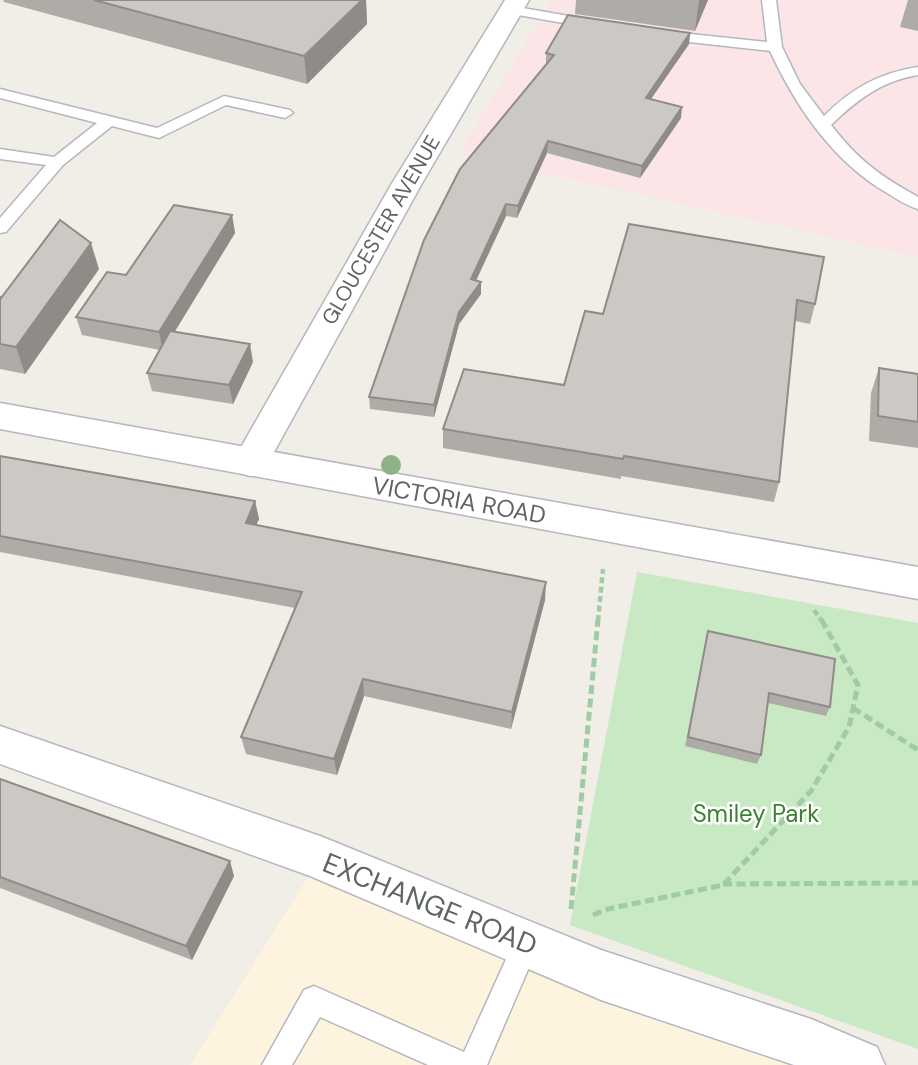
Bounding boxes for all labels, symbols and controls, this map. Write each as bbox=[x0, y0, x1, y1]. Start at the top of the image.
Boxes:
street label: GLOUCESTER AVENUE bbox=[315, 130, 447, 330]
street label: VICTORIA ROAD bbox=[370, 469, 548, 531]
park label: Smiley Park bbox=[693, 798, 819, 829]
street label: EXCHANGE ROAD bbox=[317, 844, 543, 964]

